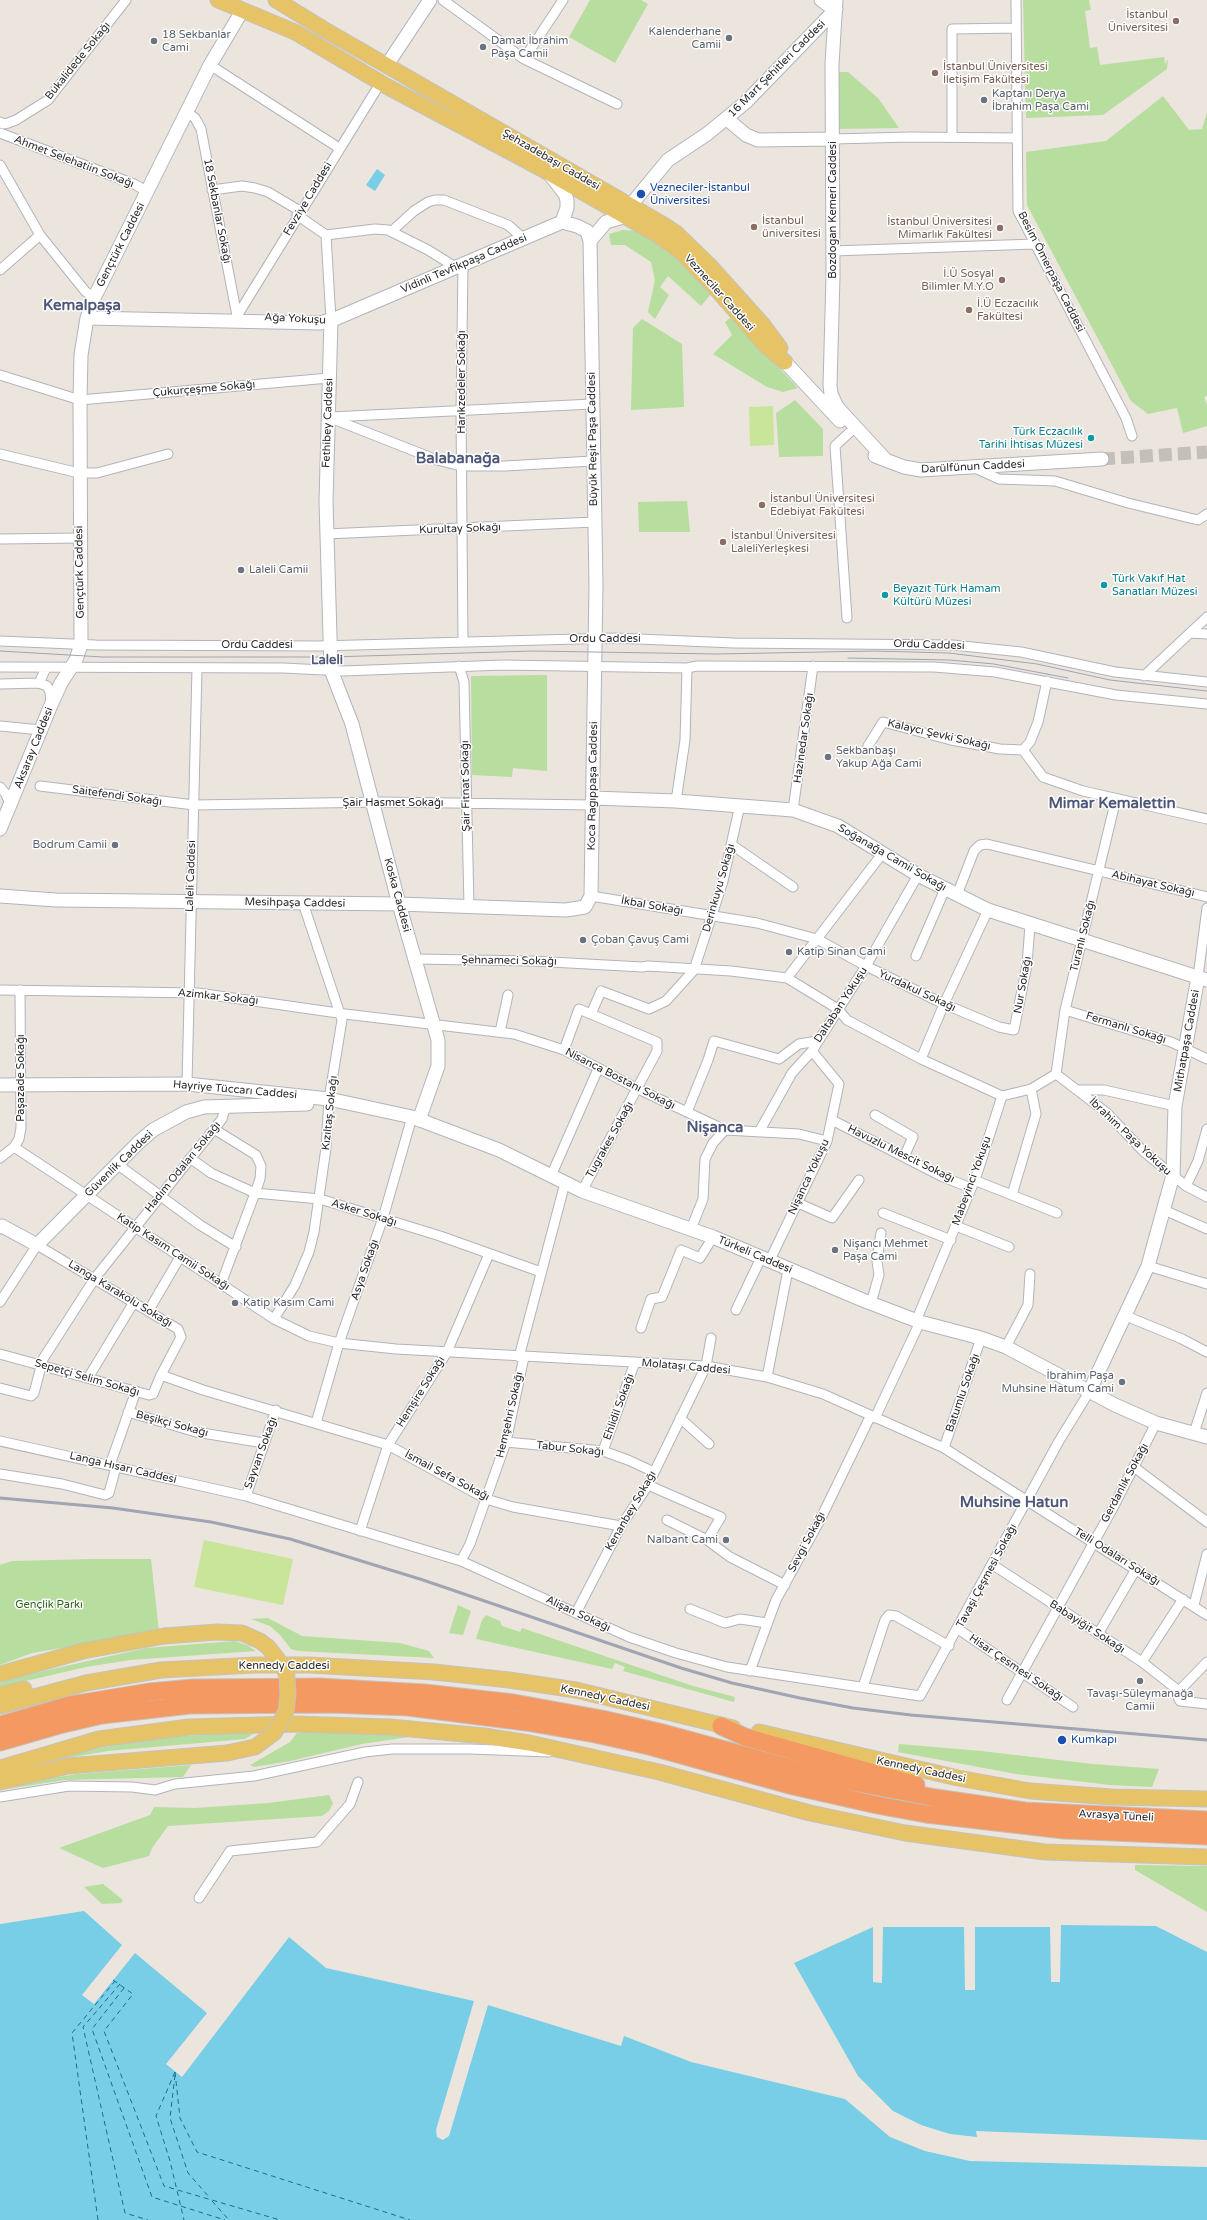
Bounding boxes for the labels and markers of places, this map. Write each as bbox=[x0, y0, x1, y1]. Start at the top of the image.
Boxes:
place label: İstanbul Üniversitesi bbox=[1108, 8, 1168, 34]
marker: İstanbul Üniversitesi bbox=[1171, 16, 1181, 26]
place label: Kalenderhane Camii bbox=[649, 25, 721, 51]
place label: 18 Sekbanlar Cami bbox=[162, 28, 231, 54]
marker: Kalenderhane Camii bbox=[724, 33, 734, 43]
place label: Damat İbrahim Paşa Camii bbox=[491, 34, 568, 60]
marker: 18 Sekbanlar Cami bbox=[149, 36, 159, 46]
marker: Damat İbrahim Paşa Camii bbox=[478, 42, 488, 52]
place label: İstanbul Üniversitesi İletişim Fakültesi bbox=[943, 60, 1048, 86]
marker: İstanbul Üniversitesi İletişim Fakültesi bbox=[930, 68, 940, 78]
place label: Kaptanı Derya İbrahim Paşa Cami bbox=[992, 87, 1089, 113]
marker: Kaptanı Derya İbrahim Paşa Cami bbox=[979, 95, 989, 105]
place label: Vezneciler-İstanbul Üniversitesi bbox=[650, 181, 750, 207]
marker: Vezneciler-İstanbul Üniversitesi bbox=[635, 188, 647, 200]
place label: İstanbul üniversitesi bbox=[762, 214, 821, 240]
place label: İstanbul Üniversitesi Mimarlık Fakültesi bbox=[887, 215, 992, 241]
marker: İstanbul üniversitesi bbox=[749, 222, 759, 232]
marker: İstanbul Üniversitesi Mimarlık Fakültesi bbox=[995, 223, 1005, 233]
place label: İ.Ü Sosyal Bilimler M.Y.O bbox=[921, 267, 994, 293]
marker: İ.Ü Sosyal Bilimler M.Y.O bbox=[997, 275, 1007, 285]
place label: İ.Ü Eczacılık Fakültesi bbox=[977, 297, 1039, 323]
marker: İ.Ü Eczacılık Fakültesi bbox=[964, 305, 974, 315]
place label: Türk Eczacılık Tarihi İhtisas Müzesi bbox=[979, 425, 1083, 451]
marker: Türk Eczacılık Tarihi İhtisas Müzesi bbox=[1086, 433, 1096, 443]
place label: İstanbul Üniversitesi Edebiyat Fakültesi bbox=[770, 492, 875, 518]
marker: İstanbul Üniversitesi Edebiyat Fakültesi bbox=[757, 500, 767, 510]
place label: İstanbul Üniversitesi LaleliYerleşkesi bbox=[731, 529, 836, 555]
marker: İstanbul Üniversitesi LaleliYerleşkesi bbox=[718, 537, 728, 547]
place label: Laleli Camii bbox=[249, 563, 308, 577]
marker: Laleli Camii bbox=[236, 565, 246, 575]
place label: Türk Vakıf Hat Sanatları Müzesi bbox=[1112, 572, 1198, 598]
marker: Türk Vakıf Hat Sanatları Müzesi bbox=[1099, 580, 1109, 590]
place label: Beyazıt Türk Hamam Kültürü Müzesi bbox=[893, 582, 1001, 608]
marker: Beyazıt Türk Hamam Kültürü Müzesi bbox=[880, 590, 890, 600]
place label: Sekbanbaşı Yakup Ağa Cami bbox=[836, 744, 922, 770]
marker: Sekbanbaşı Yakup Ağa Cami bbox=[823, 752, 833, 762]
place label: Bodrum Camii bbox=[33, 838, 107, 852]
marker: Bodrum Camii bbox=[110, 840, 120, 850]
place label: Çoban Çavuş Cami bbox=[591, 933, 689, 947]
marker: Çoban Çavuş Cami bbox=[578, 935, 588, 945]
place label: Katip Sinan Cami bbox=[797, 945, 886, 959]
marker: Katip Sinan Cami bbox=[784, 947, 794, 957]
place label: Nişancı Mehmet Paşa Cami bbox=[843, 1237, 928, 1263]
marker: Nişancı Mehmet Paşa Cami bbox=[830, 1245, 840, 1255]
place label: Katip Kasım Cami bbox=[243, 1296, 334, 1310]
marker: Katip Kasım Cami bbox=[230, 1298, 240, 1308]
place label: İbrahim Paşa Muhsine Hatum Cami bbox=[1001, 1369, 1114, 1395]
marker: İbrahim Paşa Muhsine Hatum Cami bbox=[1117, 1377, 1127, 1387]
place label: Nalbant Cami bbox=[647, 1533, 718, 1547]
marker: Nalbant Cami bbox=[721, 1535, 731, 1545]
marker: Tavaşı-Süleymanağa Camii bbox=[1135, 1676, 1145, 1686]
place label: Tavaşı-Süleymanağa Camii bbox=[1087, 1687, 1193, 1713]
place label: Kumkapı bbox=[1071, 1733, 1117, 1747]
marker: Kumkapı bbox=[1056, 1734, 1068, 1746]

